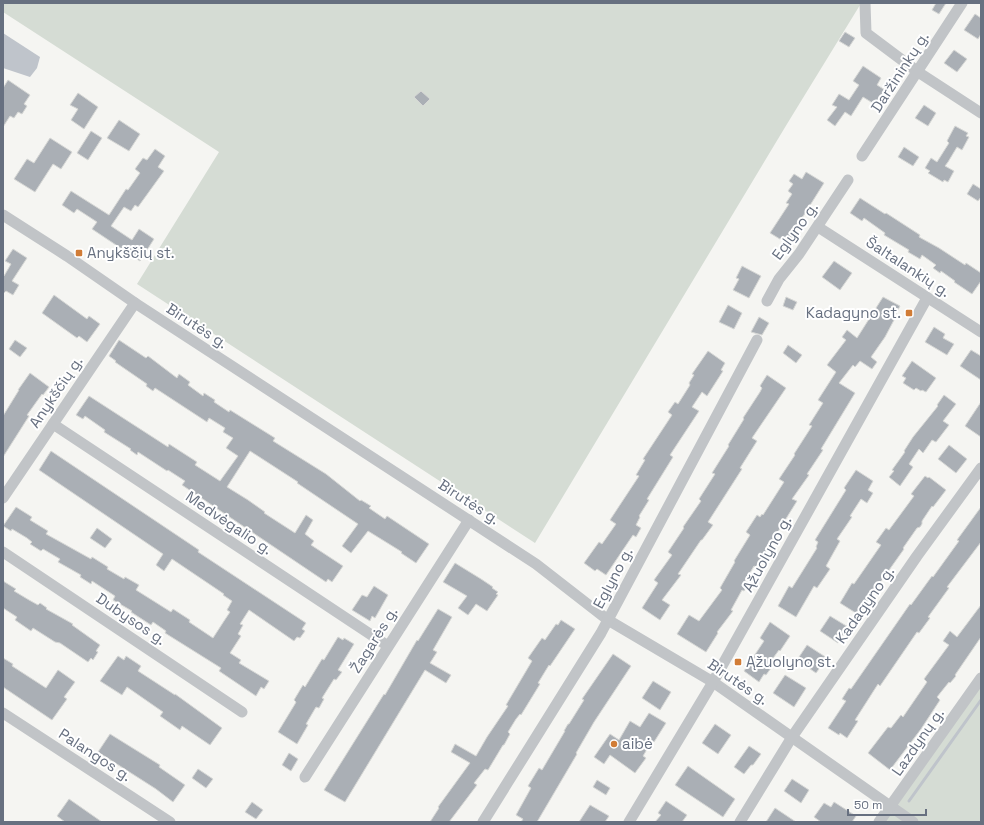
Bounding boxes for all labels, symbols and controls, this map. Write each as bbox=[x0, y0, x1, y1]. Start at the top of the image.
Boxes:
street label: Daržininkų g. bbox=[866, 28, 933, 116]
street label: Eglyno g. bbox=[767, 198, 822, 263]
street label: Šaltalankių g. bbox=[863, 232, 954, 301]
place label: Anykščių st. bbox=[87, 243, 175, 262]
marker: Anykščių st. bbox=[74, 248, 84, 258]
street label: Birutės g. bbox=[163, 299, 231, 352]
place label: Kadagyno st. bbox=[806, 303, 901, 322]
marker: Kadagyno st. bbox=[904, 308, 914, 318]
street label: Anykščių g. bbox=[25, 352, 87, 431]
street label: Birutės g. bbox=[435, 475, 503, 528]
street label: Medvėgalio g. bbox=[182, 487, 276, 559]
street label: Ąžuolyno g. bbox=[738, 512, 795, 595]
street label: Eglyno g. bbox=[589, 544, 637, 612]
street label: Kadagyno g. bbox=[831, 562, 898, 647]
street label: Dubysos g. bbox=[93, 588, 170, 649]
street label: Žagarės g. bbox=[346, 603, 401, 676]
place label: Ąžuolyno st. bbox=[746, 652, 835, 671]
street label: Birutės g. bbox=[704, 654, 772, 709]
marker: Ąžuolyno st. bbox=[733, 657, 743, 667]
street label: Lazdynų g. bbox=[887, 704, 948, 779]
street label: Palangos g. bbox=[55, 724, 135, 785]
place label: aibė bbox=[622, 734, 653, 753]
marker: aibė bbox=[609, 739, 619, 749]
scale bar bbox=[848, 791, 926, 817]
text: 50 m bbox=[854, 797, 882, 813]

